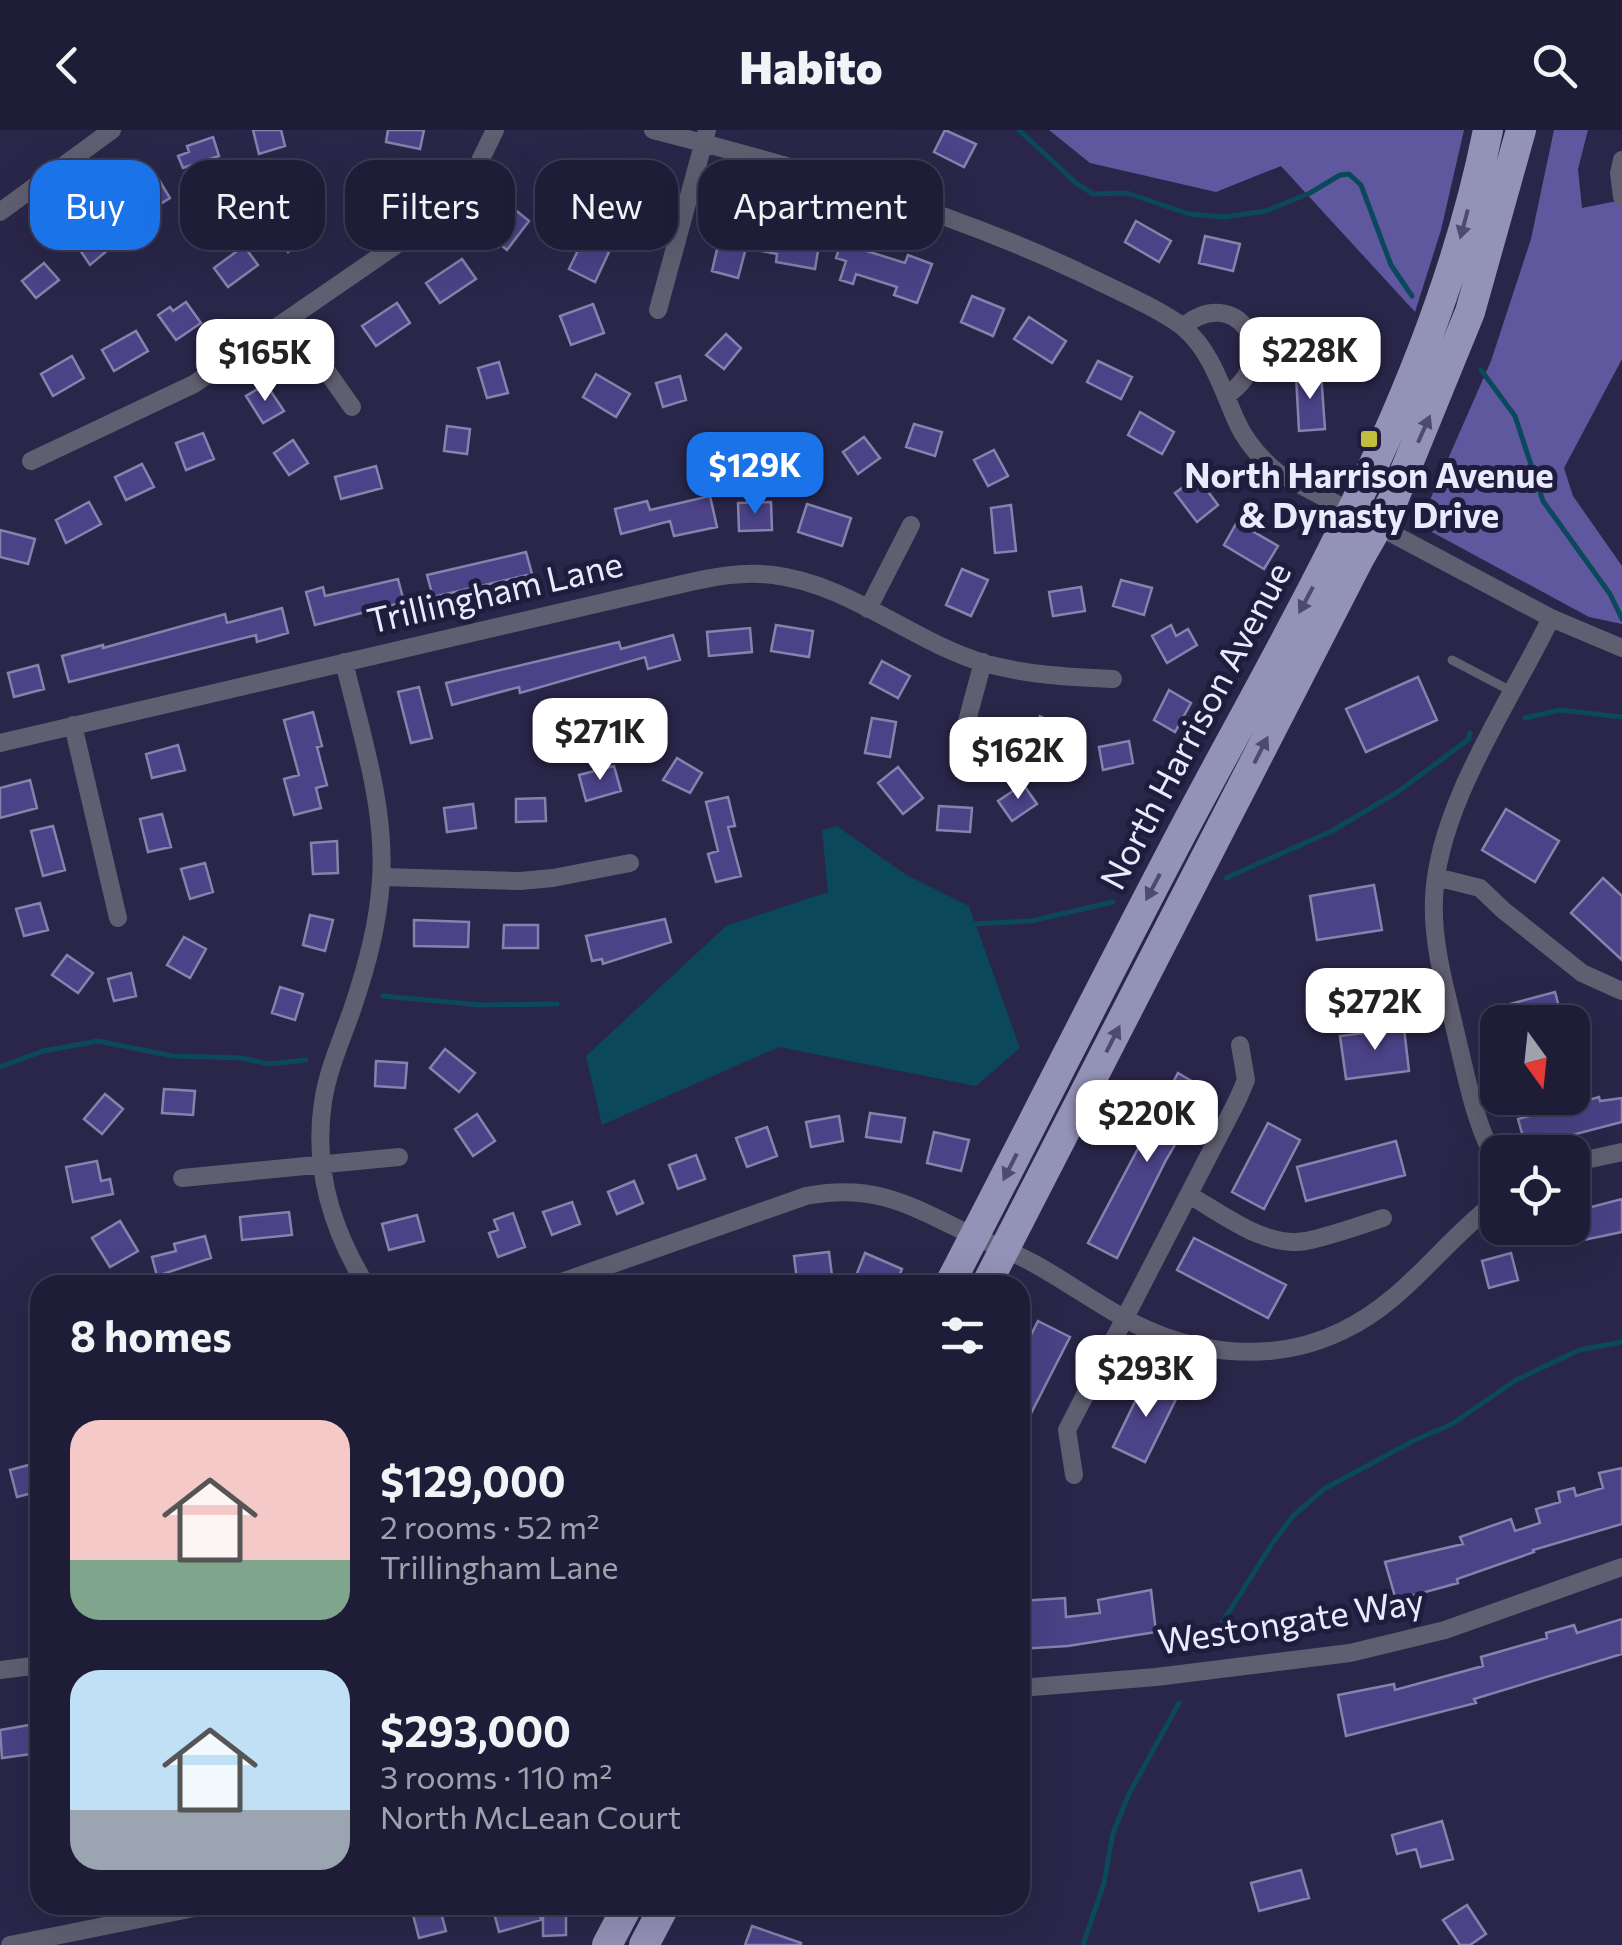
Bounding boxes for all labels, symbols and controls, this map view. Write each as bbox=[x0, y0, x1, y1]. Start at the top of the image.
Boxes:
icon: back bbox=[40, 38, 95, 93]
text: Habito bbox=[739, 38, 883, 93]
icon: search bbox=[1527, 38, 1582, 93]
chip: Buy bbox=[30, 160, 160, 250]
chip: Rent bbox=[180, 160, 325, 250]
chip: Filters bbox=[345, 160, 515, 250]
chip: New bbox=[535, 160, 678, 250]
chip: Apartment bbox=[698, 160, 943, 250]
one-way arrow bbox=[1455, 209, 1471, 240]
pin: $228K bbox=[1240, 317, 1380, 402]
pin: $165K bbox=[195, 319, 335, 404]
text: $228K bbox=[1262, 329, 1358, 369]
text: $165K bbox=[218, 331, 312, 371]
one-way arrow bbox=[1416, 414, 1432, 444]
marker: North Harrison Avenue & Dynasty Drive bbox=[1358, 428, 1380, 450]
pin: $129K bbox=[685, 432, 825, 517]
text: $129K bbox=[709, 444, 801, 484]
place label: North Harrison Avenue & Dynasty Drive bbox=[1184, 452, 1554, 535]
street label: Trillingham Lane bbox=[363, 540, 626, 641]
street label: North Harrison Avenue bbox=[1089, 554, 1298, 896]
one-way arrow bbox=[1298, 586, 1315, 615]
pin: $271K bbox=[530, 698, 670, 783]
text: $271K bbox=[555, 710, 645, 750]
pin: $162K bbox=[948, 717, 1088, 802]
text: $162K bbox=[972, 729, 1064, 769]
one-way arrow bbox=[1252, 735, 1269, 764]
one-way arrow bbox=[1145, 872, 1162, 901]
pin: $272K bbox=[1305, 968, 1445, 1053]
text: $272K bbox=[1328, 980, 1422, 1020]
north arrow bbox=[1480, 1005, 1590, 1115]
map controls bbox=[1480, 1005, 1590, 1245]
one-way arrow bbox=[1104, 1025, 1121, 1054]
pin: $220K bbox=[1077, 1080, 1217, 1165]
text: $220K bbox=[1098, 1092, 1196, 1132]
button: locate bbox=[1480, 1135, 1590, 1245]
one-way arrow bbox=[1002, 1153, 1019, 1182]
icon: filters bbox=[935, 1308, 990, 1363]
text: 8 homes bbox=[70, 1309, 232, 1361]
pin: $293K bbox=[1076, 1335, 1216, 1420]
text: $293K bbox=[1098, 1347, 1194, 1387]
text: $129,000 bbox=[380, 1454, 566, 1506]
icon: home bbox=[150, 1460, 270, 1580]
text: 2 rooms · 52 m² bbox=[380, 1506, 600, 1546]
text: Trillingham Lane bbox=[380, 1546, 618, 1586]
street label: Westongate Way bbox=[1155, 1577, 1427, 1662]
text: $293,000 bbox=[380, 1704, 571, 1756]
icon: home bbox=[150, 1710, 270, 1830]
text: 3 rooms · 110 m² bbox=[380, 1756, 612, 1796]
text: North McLean Court bbox=[380, 1796, 681, 1836]

